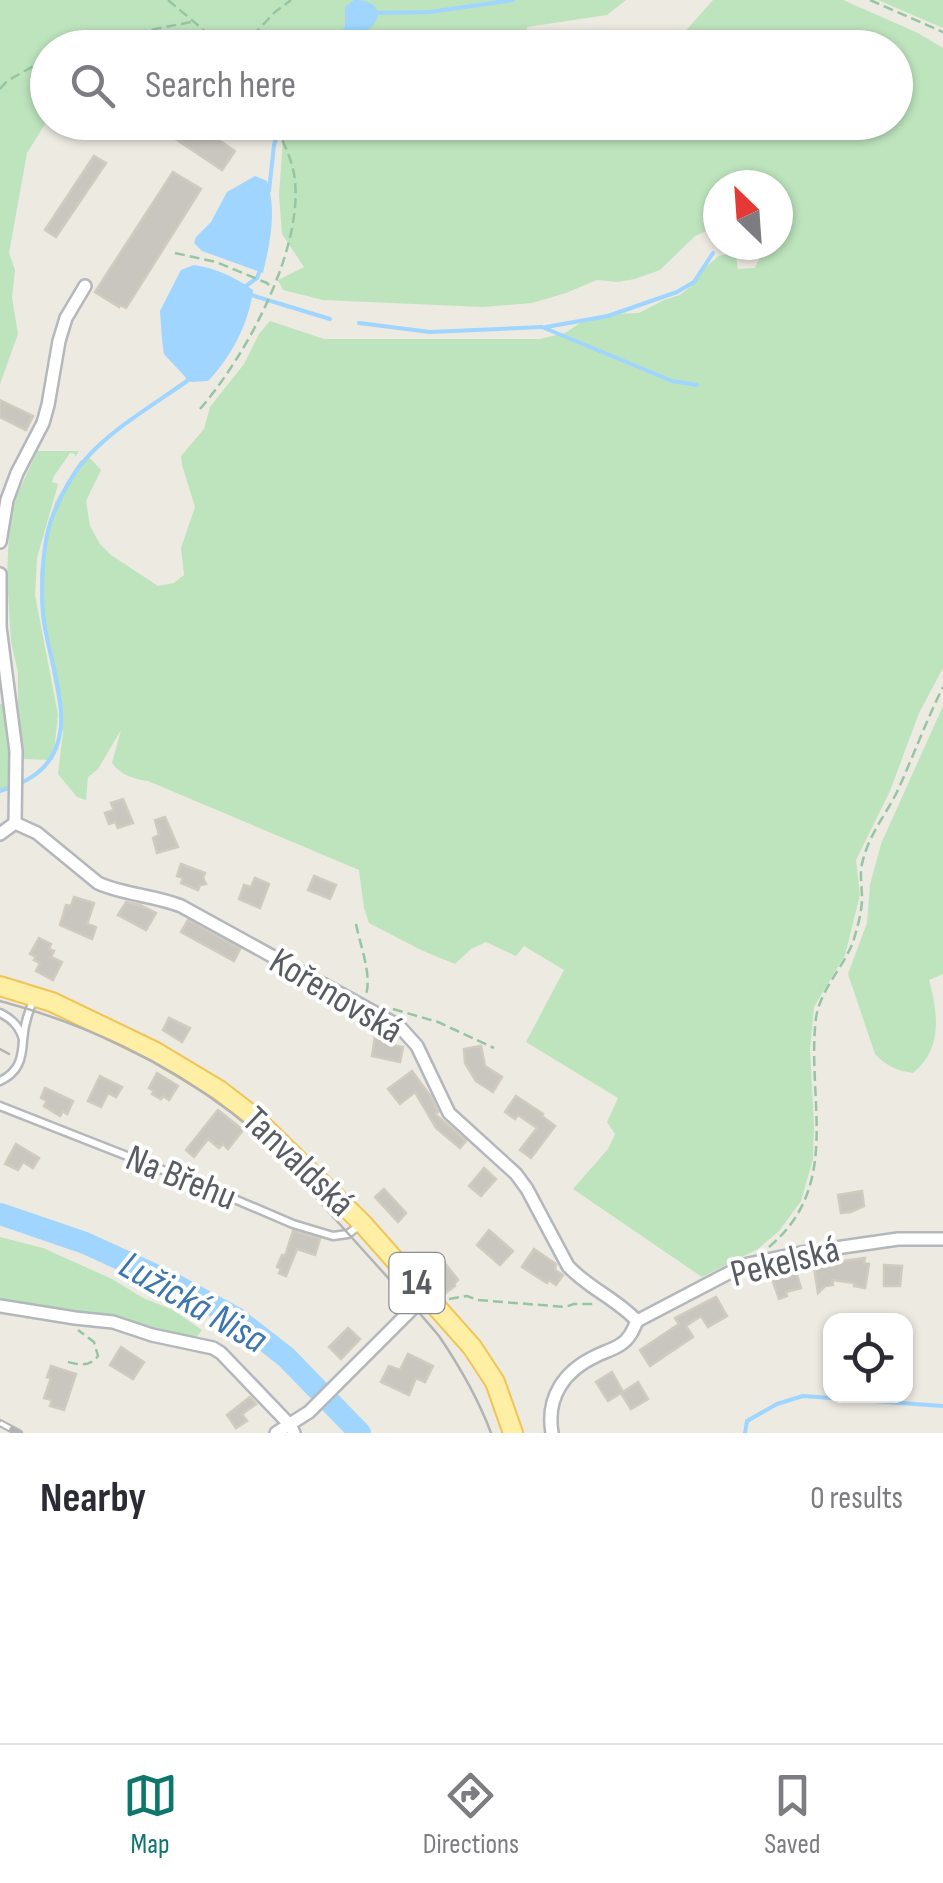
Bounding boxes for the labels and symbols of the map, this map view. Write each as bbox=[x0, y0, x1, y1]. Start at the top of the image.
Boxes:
north arrow bbox=[703, 170, 793, 260]
street label: Kořenovská bbox=[261, 939, 411, 1053]
street label: Tanvaldská bbox=[233, 1098, 363, 1226]
street label: Na Břehu bbox=[119, 1136, 243, 1220]
street label: Pekelská bbox=[726, 1227, 844, 1297]
water label: Lužická Nisa bbox=[111, 1242, 275, 1364]
road number: 14 bbox=[390, 1253, 444, 1313]

